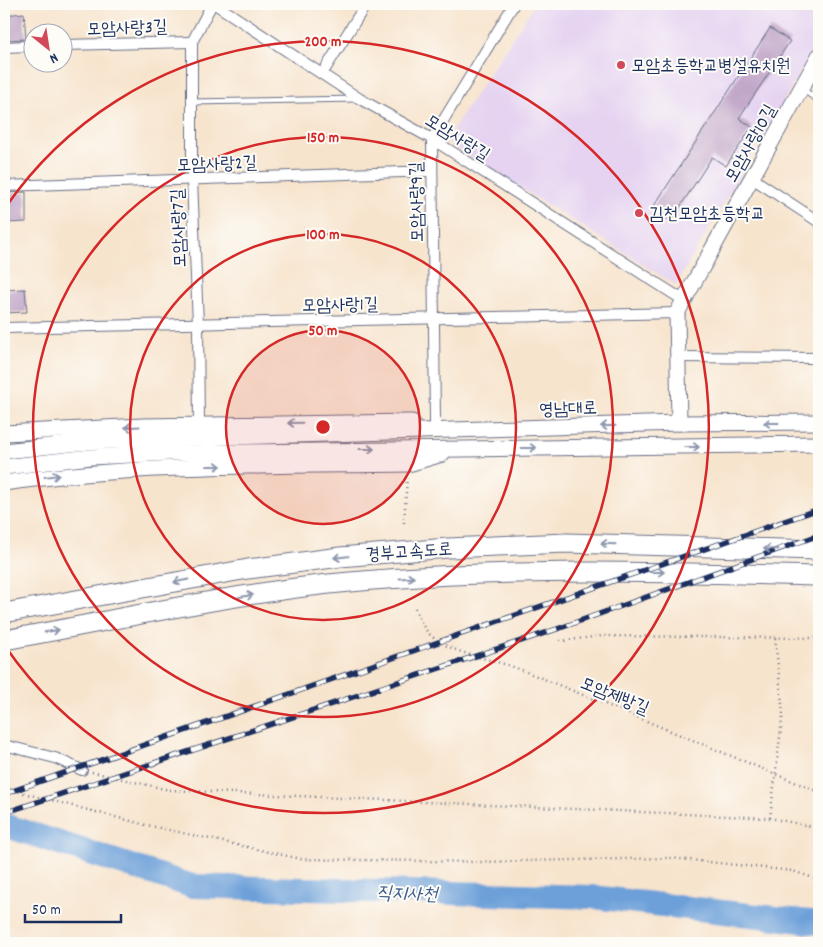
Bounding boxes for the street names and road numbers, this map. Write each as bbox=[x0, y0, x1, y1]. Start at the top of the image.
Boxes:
street label: 모암사랑3길 bbox=[86, 16, 168, 43]
street label: 모암사랑10길 bbox=[720, 100, 784, 188]
street label: 모암사랑길 bbox=[419, 109, 494, 169]
street label: 모암사랑2길 bbox=[177, 152, 258, 179]
street label: 모암사랑9길 bbox=[405, 161, 432, 243]
street label: 모암사랑7길 bbox=[167, 187, 194, 268]
street label: 모암사랑1길 bbox=[302, 293, 379, 320]
street label: 영남대로 bbox=[539, 397, 597, 424]
street label: 경부고속도로 bbox=[365, 538, 453, 569]
street label: 모암제방길 bbox=[576, 672, 653, 723]

